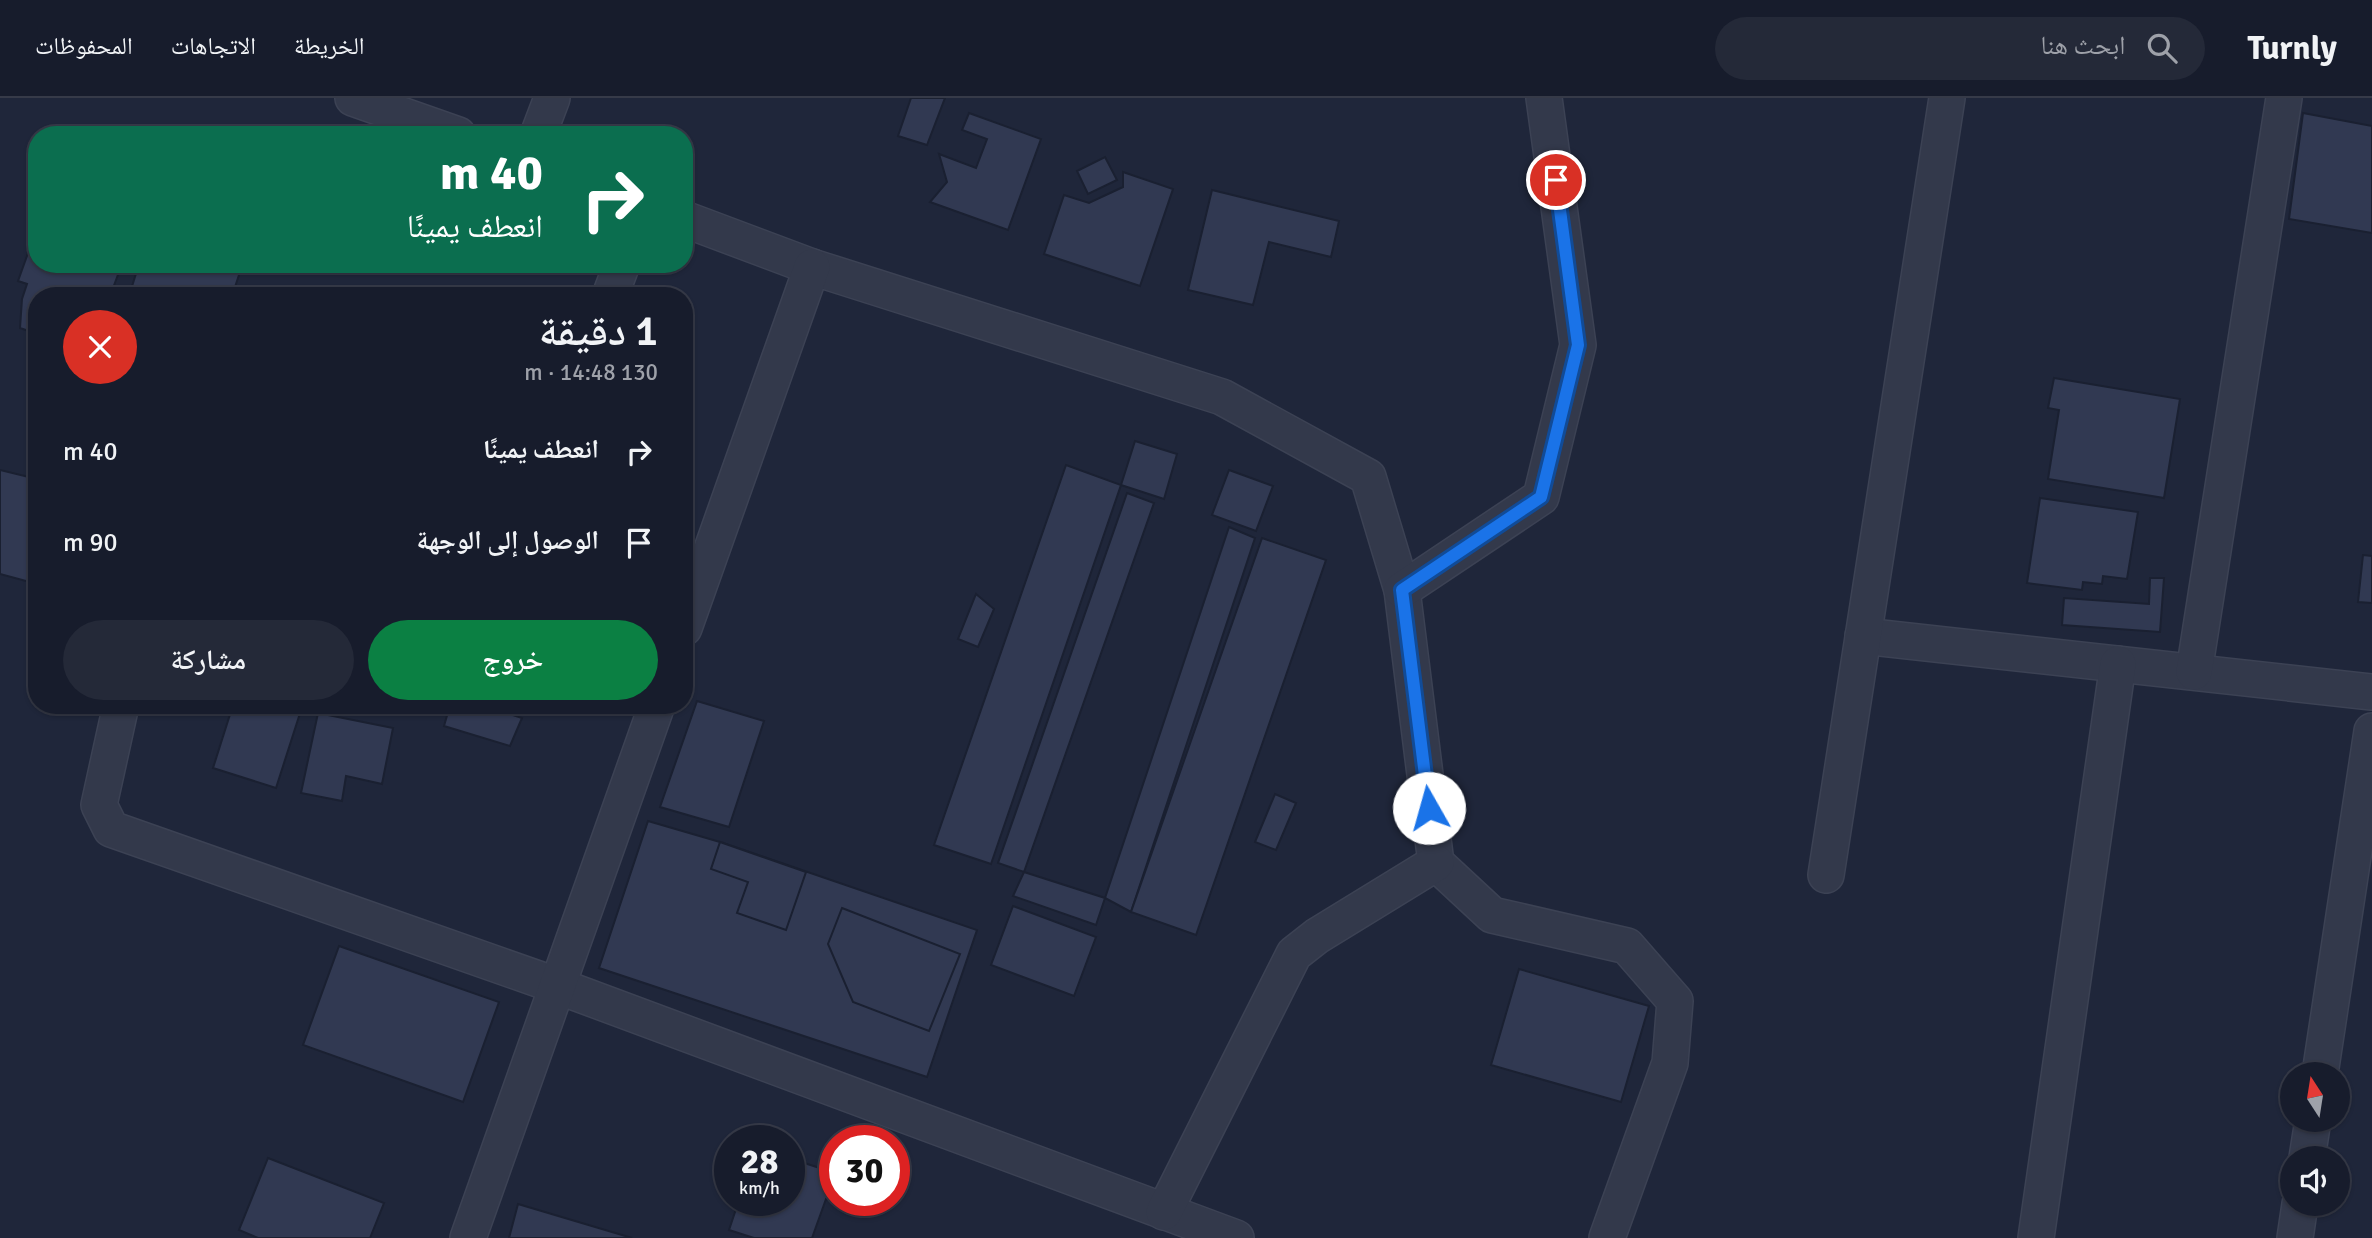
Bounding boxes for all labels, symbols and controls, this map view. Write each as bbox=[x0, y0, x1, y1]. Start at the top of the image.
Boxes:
search box bbox=[1715, 17, 2205, 80]
text: Turnly bbox=[2247, 28, 2337, 69]
icon: search bbox=[2143, 29, 2181, 67]
text: ابحث هنا bbox=[2040, 30, 2125, 62]
text: المحفوظات bbox=[35, 31, 133, 61]
text: الاتجاهات bbox=[171, 31, 256, 61]
text: الخريطة bbox=[294, 31, 365, 61]
text: 40 m bbox=[440, 143, 543, 203]
pin bbox=[1526, 150, 1586, 210]
icon: right bbox=[567, 154, 658, 245]
icon: arrive bbox=[1537, 161, 1575, 199]
text: انعطف يمينًا bbox=[407, 207, 543, 246]
text: 1 دقيقة bbox=[539, 306, 658, 357]
button: close bbox=[63, 310, 137, 384]
text: 130 m · 14:48 bbox=[524, 358, 658, 387]
icon: right bbox=[620, 433, 658, 471]
text: انعطف يمينًا bbox=[483, 434, 599, 466]
text: 40 m bbox=[63, 436, 118, 468]
icon: arrive bbox=[620, 524, 658, 562]
text: الوصول إلى الوجهة bbox=[417, 525, 599, 557]
text: 90 m bbox=[63, 527, 118, 559]
button: مشاركة bbox=[63, 620, 354, 700]
button: خروج bbox=[368, 620, 658, 700]
position arrow bbox=[1392, 771, 1466, 845]
north arrow bbox=[2280, 1062, 2350, 1132]
map controls bbox=[2280, 1062, 2350, 1216]
speed limit sign: 30 bbox=[819, 1125, 910, 1216]
text: 28 bbox=[741, 1140, 778, 1183]
button: sound bbox=[2280, 1146, 2350, 1216]
text: km/h bbox=[739, 1177, 780, 1199]

